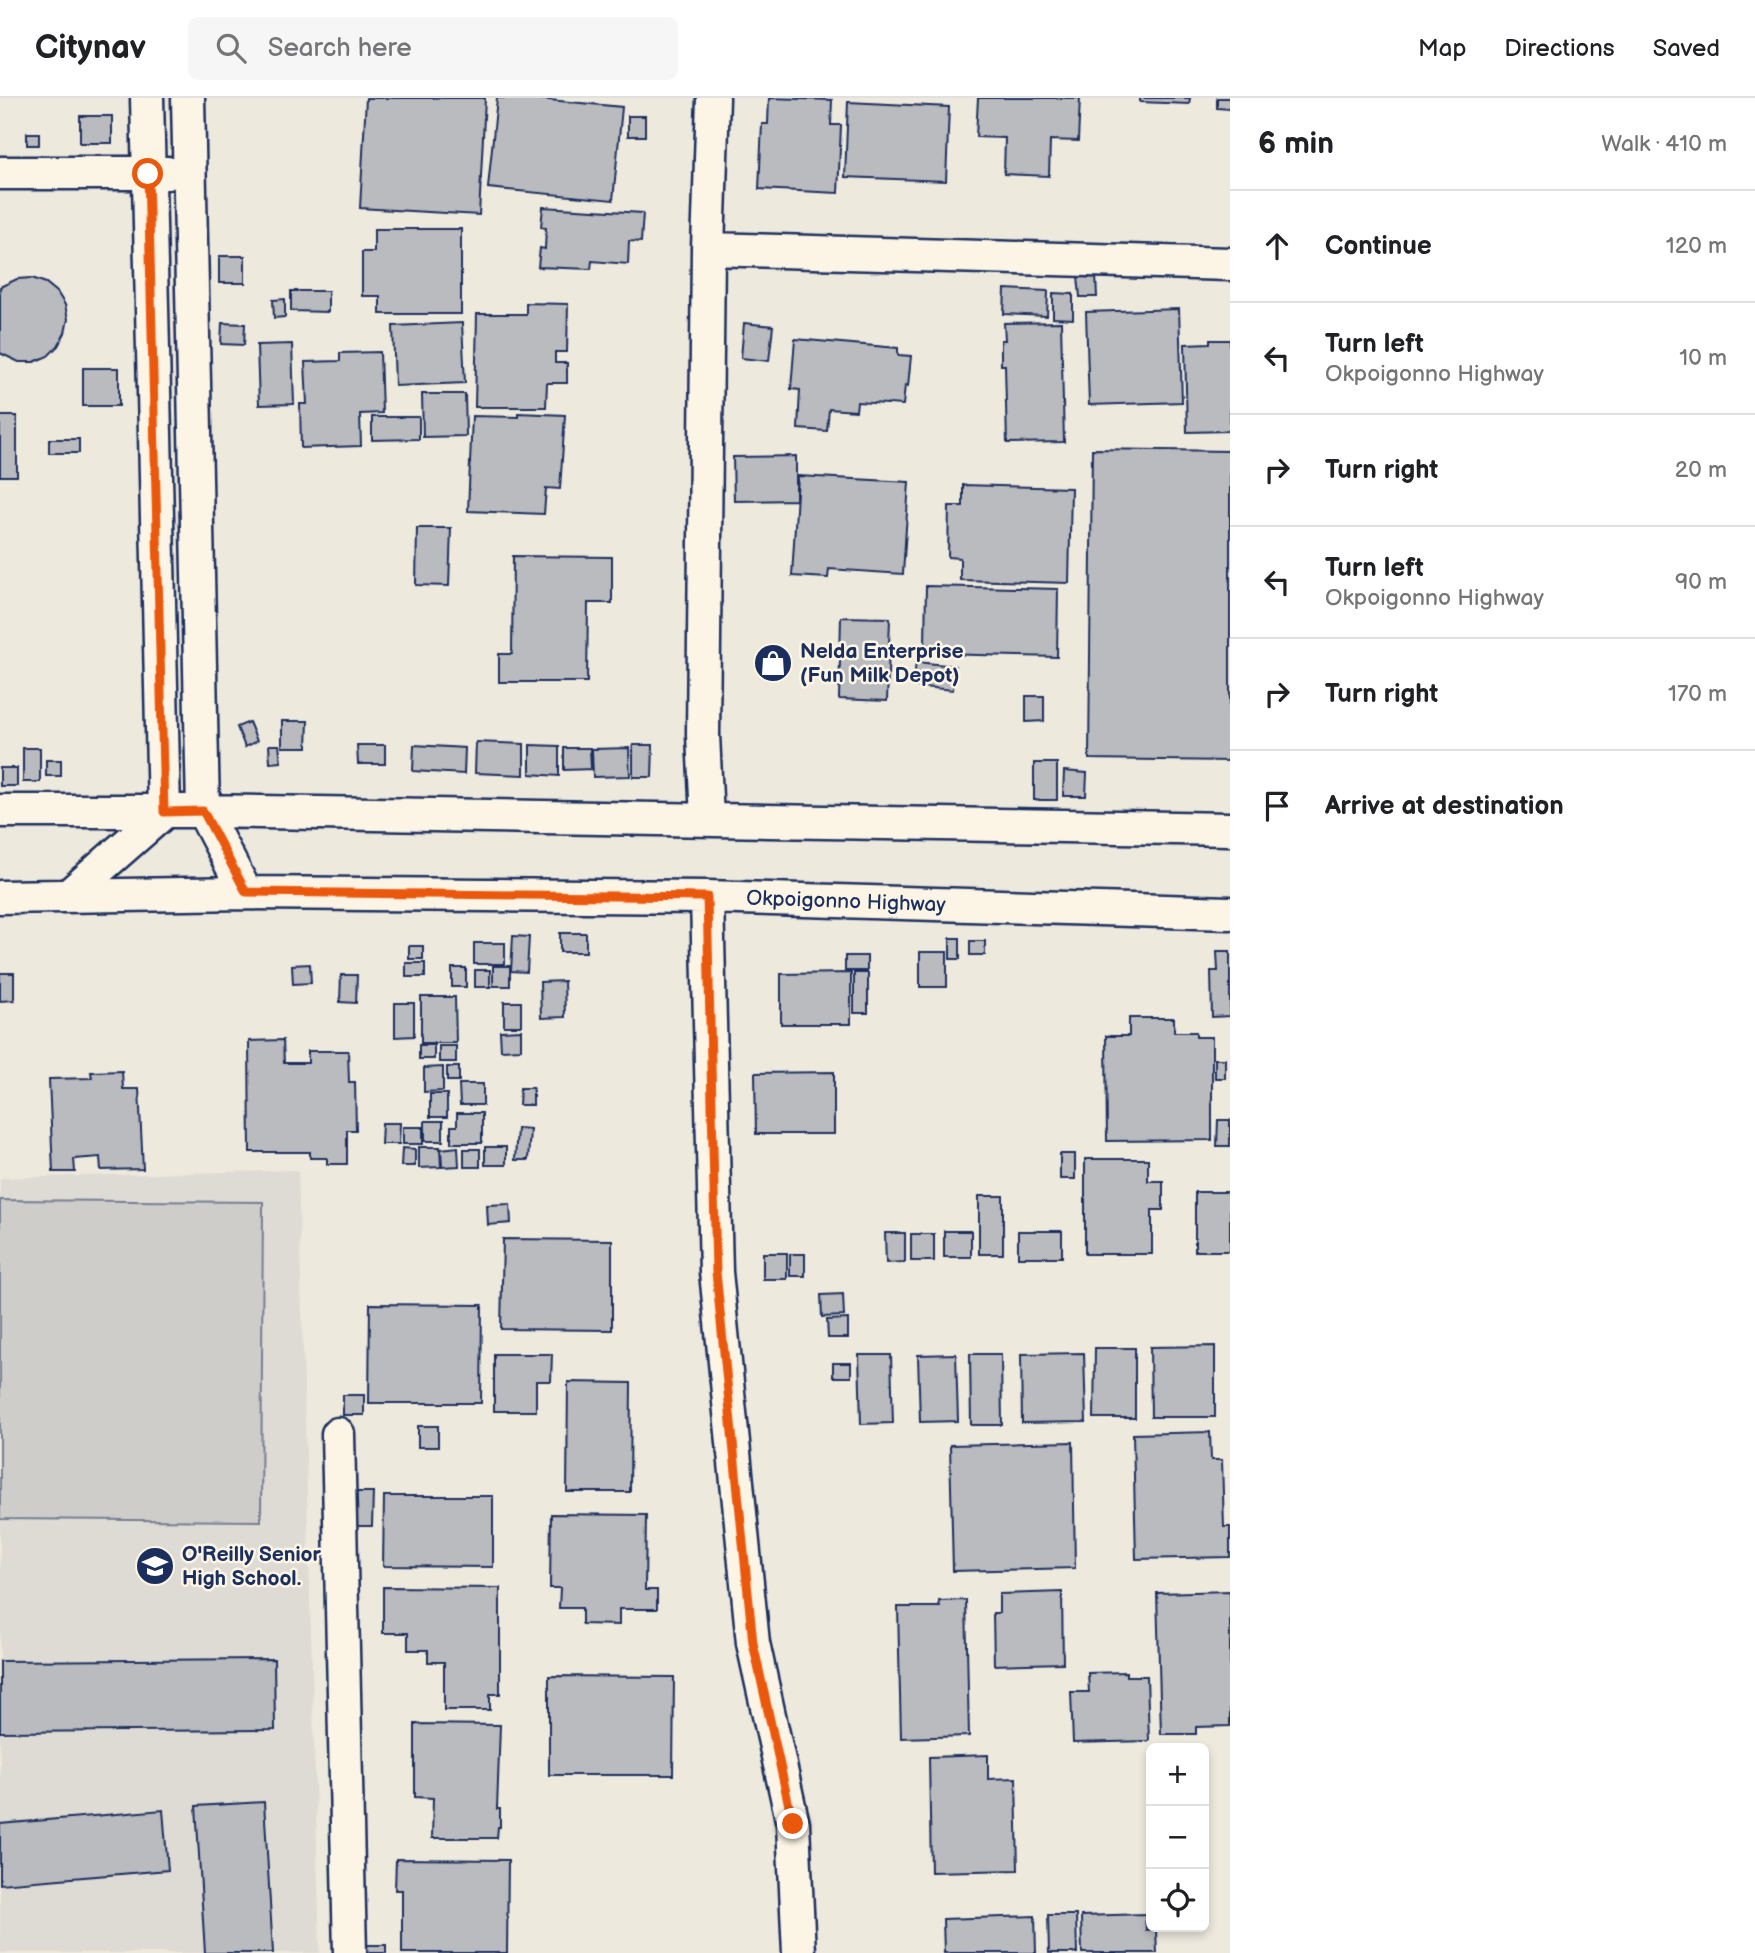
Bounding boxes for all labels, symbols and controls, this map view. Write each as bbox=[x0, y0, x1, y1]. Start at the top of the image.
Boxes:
search box bbox=[188, 17, 678, 80]
text: Citynav bbox=[35, 28, 146, 68]
icon: search bbox=[212, 29, 250, 67]
text: Search here bbox=[268, 33, 412, 64]
text: Map bbox=[1418, 34, 1466, 63]
text: Directions bbox=[1504, 34, 1615, 63]
text: Saved bbox=[1653, 34, 1720, 63]
text: 6 min bbox=[1258, 126, 1334, 162]
text: Walk · 410 m bbox=[1601, 130, 1727, 158]
route start bbox=[132, 158, 163, 189]
icon: ahead bbox=[1258, 227, 1296, 265]
text: Continue bbox=[1325, 231, 1432, 262]
text: 120 m bbox=[1666, 232, 1727, 260]
text: Turn left bbox=[1325, 329, 1424, 360]
icon: left bbox=[1258, 339, 1296, 377]
text: 10 m bbox=[1679, 344, 1727, 372]
text: Okpoigonno Highway bbox=[1325, 360, 1544, 388]
icon: right bbox=[1258, 451, 1296, 489]
text: Turn right bbox=[1325, 455, 1438, 486]
text: 20 m bbox=[1675, 456, 1727, 484]
text: Turn left bbox=[1325, 553, 1424, 584]
icon: left bbox=[1258, 563, 1296, 601]
text: 90 m bbox=[1675, 568, 1727, 596]
text: Okpoigonno Highway bbox=[1325, 584, 1544, 612]
place label: Nelda Enterprise (Fun Milk Depot) bbox=[800, 639, 964, 688]
shop icon: Nelda Enterprise (Fun Milk Depot) bbox=[752, 642, 794, 684]
icon: right bbox=[1258, 675, 1296, 713]
text: Turn right bbox=[1325, 679, 1438, 710]
text: 170 m bbox=[1668, 680, 1727, 708]
icon: arrive bbox=[1258, 787, 1296, 825]
text: Arrive at destination bbox=[1325, 791, 1564, 822]
street label: Okpoigonno Highway bbox=[746, 886, 947, 917]
place label: O'Reilly Senior High School. bbox=[182, 1542, 322, 1591]
school or university icon: O'Reilly Senior High School. bbox=[134, 1545, 176, 1587]
map controls bbox=[1146, 1743, 1209, 1932]
button: + bbox=[1146, 1743, 1209, 1806]
button: − bbox=[1146, 1806, 1209, 1869]
route end bbox=[777, 1808, 808, 1839]
button: locate bbox=[1146, 1869, 1209, 1932]

